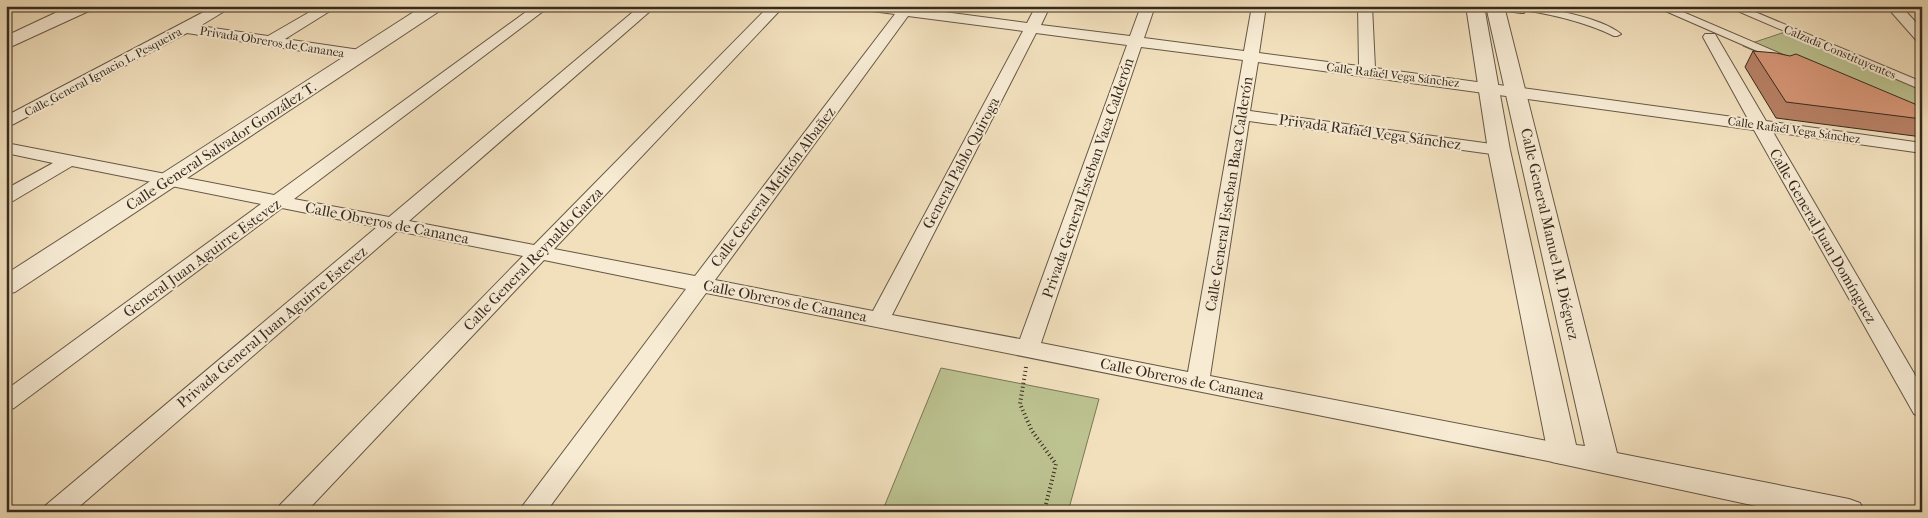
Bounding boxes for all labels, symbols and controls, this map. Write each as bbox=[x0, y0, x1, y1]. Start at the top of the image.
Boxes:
street label: Calzada Constituyentes bbox=[1782, 22, 1899, 82]
street label: Calle General Ignacio L. Pesqueira bbox=[22, 24, 184, 120]
street label: Privada Obreros de Cananea bbox=[199, 24, 346, 60]
street label: Privada General Esteban Vaca Calderón bbox=[1038, 55, 1138, 300]
street label: Calle Rafaél Vega Sánchez bbox=[1326, 60, 1461, 90]
street label: Calle General Esteban Baca Calderón bbox=[1202, 75, 1257, 313]
street label: Calle General Salvador González T. bbox=[123, 78, 319, 214]
street label: General Pablo Quiroga bbox=[919, 93, 1004, 232]
street label: Calle General Melitón Albañez bbox=[707, 103, 839, 271]
street label: Privada Rafaél Vega Sánchez bbox=[1278, 110, 1463, 154]
street label: Calle Rafaél Vega Sánchez bbox=[1727, 114, 1862, 146]
street label: Calle General Manuel M. Diéguez bbox=[1517, 126, 1583, 342]
street label: Calle General Juan Domínguez bbox=[1766, 145, 1881, 327]
street label: Calle General Reynaldo Garza bbox=[460, 183, 607, 335]
street label: General Juan Aguirre Estevez bbox=[120, 195, 285, 321]
street label: Calle Obreros de Cananea bbox=[304, 198, 471, 248]
street label: Privada General Juan Aguirre Estevez bbox=[173, 242, 371, 412]
street label: Calle Obreros de Cananea bbox=[702, 276, 869, 326]
street label: Calle Obreros de Cananea bbox=[1099, 354, 1266, 404]

